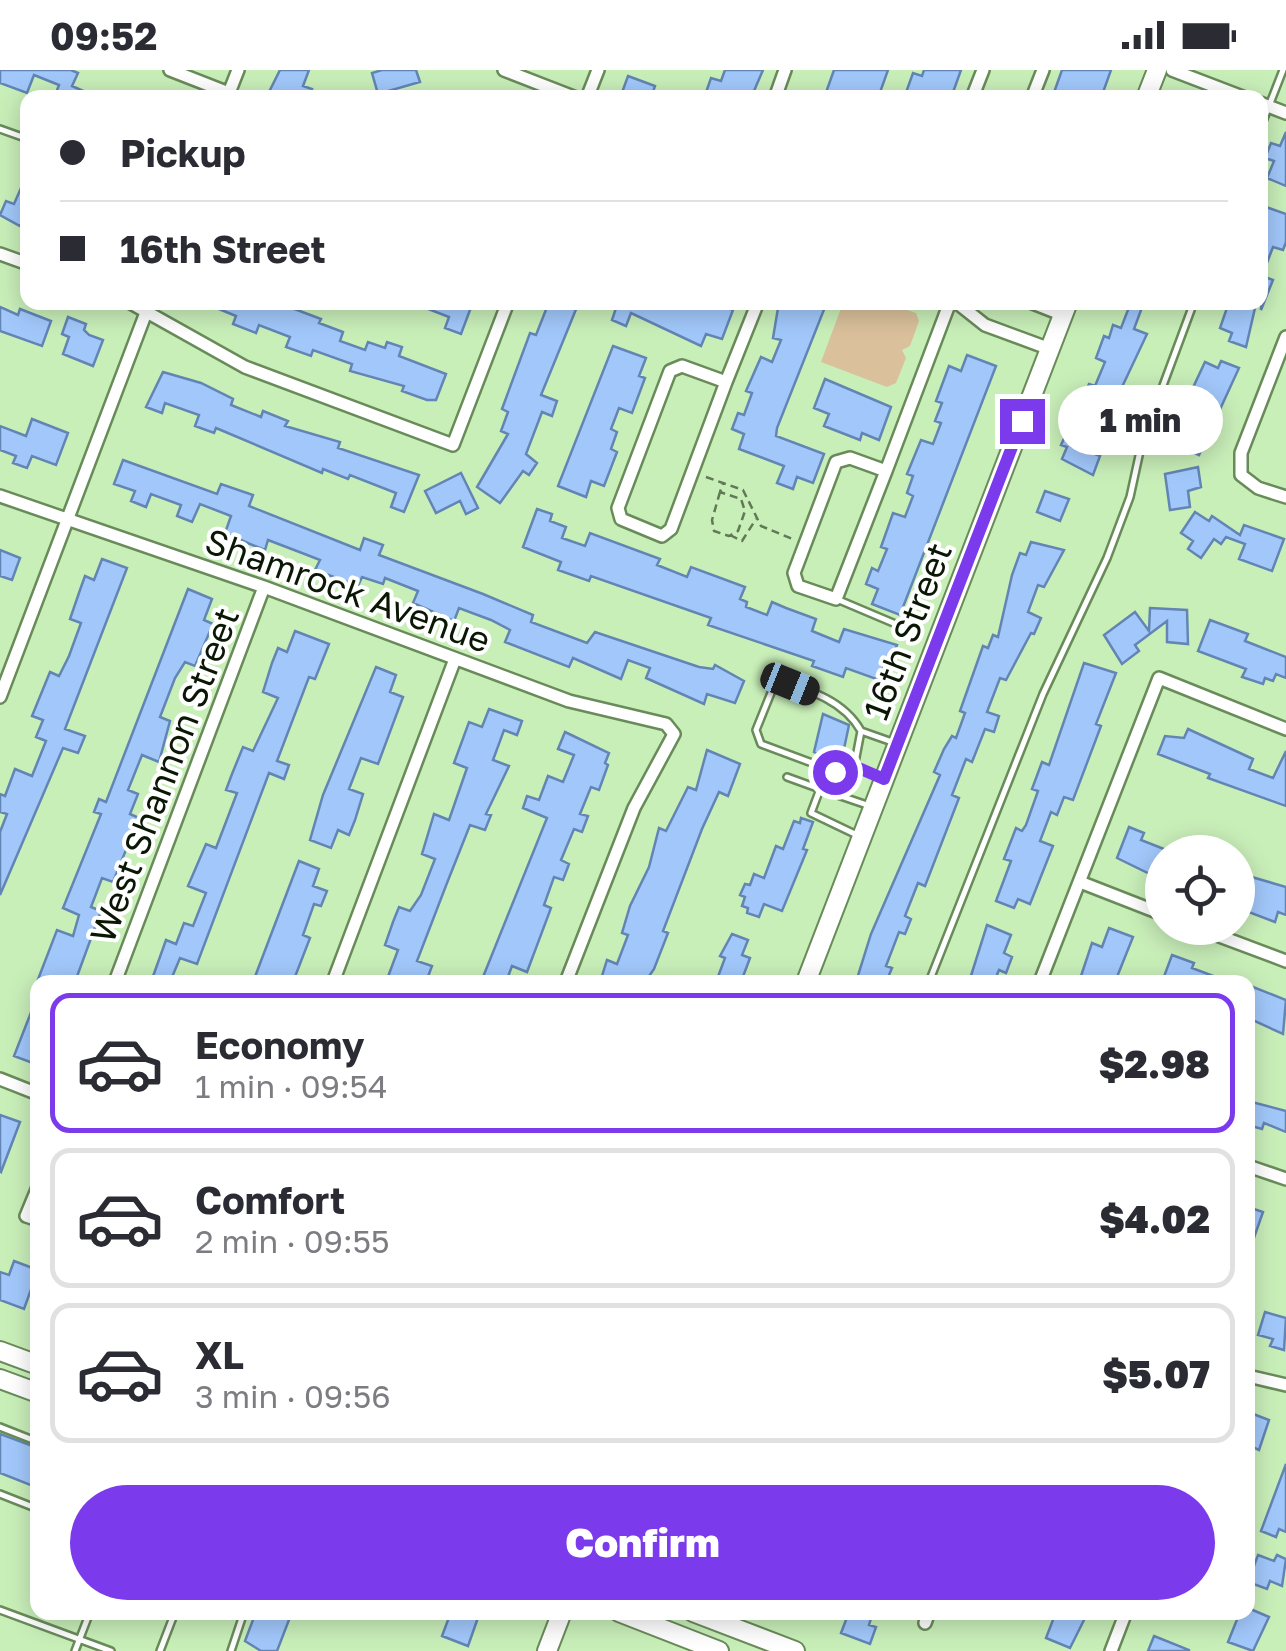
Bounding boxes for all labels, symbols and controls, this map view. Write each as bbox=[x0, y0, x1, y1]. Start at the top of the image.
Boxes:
text: 09:52 bbox=[50, 13, 157, 58]
text: Pickup bbox=[120, 130, 246, 175]
text: 16th Street bbox=[120, 226, 326, 271]
callout: 1 min bbox=[1057, 386, 1222, 456]
route end bbox=[1000, 399, 1045, 444]
text: 1 min bbox=[1100, 401, 1181, 439]
street label: Shamrock Avenue bbox=[200, 519, 496, 661]
street label: 16th Street bbox=[854, 537, 960, 725]
street label: West Shannon Street bbox=[81, 602, 247, 948]
car bbox=[757, 659, 823, 709]
route start bbox=[813, 750, 858, 795]
map controls bbox=[1145, 835, 1255, 945]
button: locate bbox=[1145, 835, 1255, 945]
icon: car bbox=[75, 1018, 165, 1108]
text: Economy bbox=[195, 1022, 364, 1067]
text: $2.98 bbox=[1099, 1041, 1210, 1086]
text: 1 min · 09:54 bbox=[195, 1067, 388, 1105]
icon: car bbox=[75, 1173, 165, 1263]
text: Comfort bbox=[195, 1177, 345, 1222]
text: $4.02 bbox=[1099, 1196, 1210, 1241]
text: 2 min · 09:55 bbox=[195, 1222, 390, 1260]
icon: car bbox=[75, 1328, 165, 1418]
text: XL bbox=[195, 1332, 244, 1377]
text: $5.07 bbox=[1102, 1351, 1210, 1396]
text: 3 min · 09:56 bbox=[195, 1377, 391, 1415]
button: Confirm bbox=[70, 1485, 1215, 1600]

